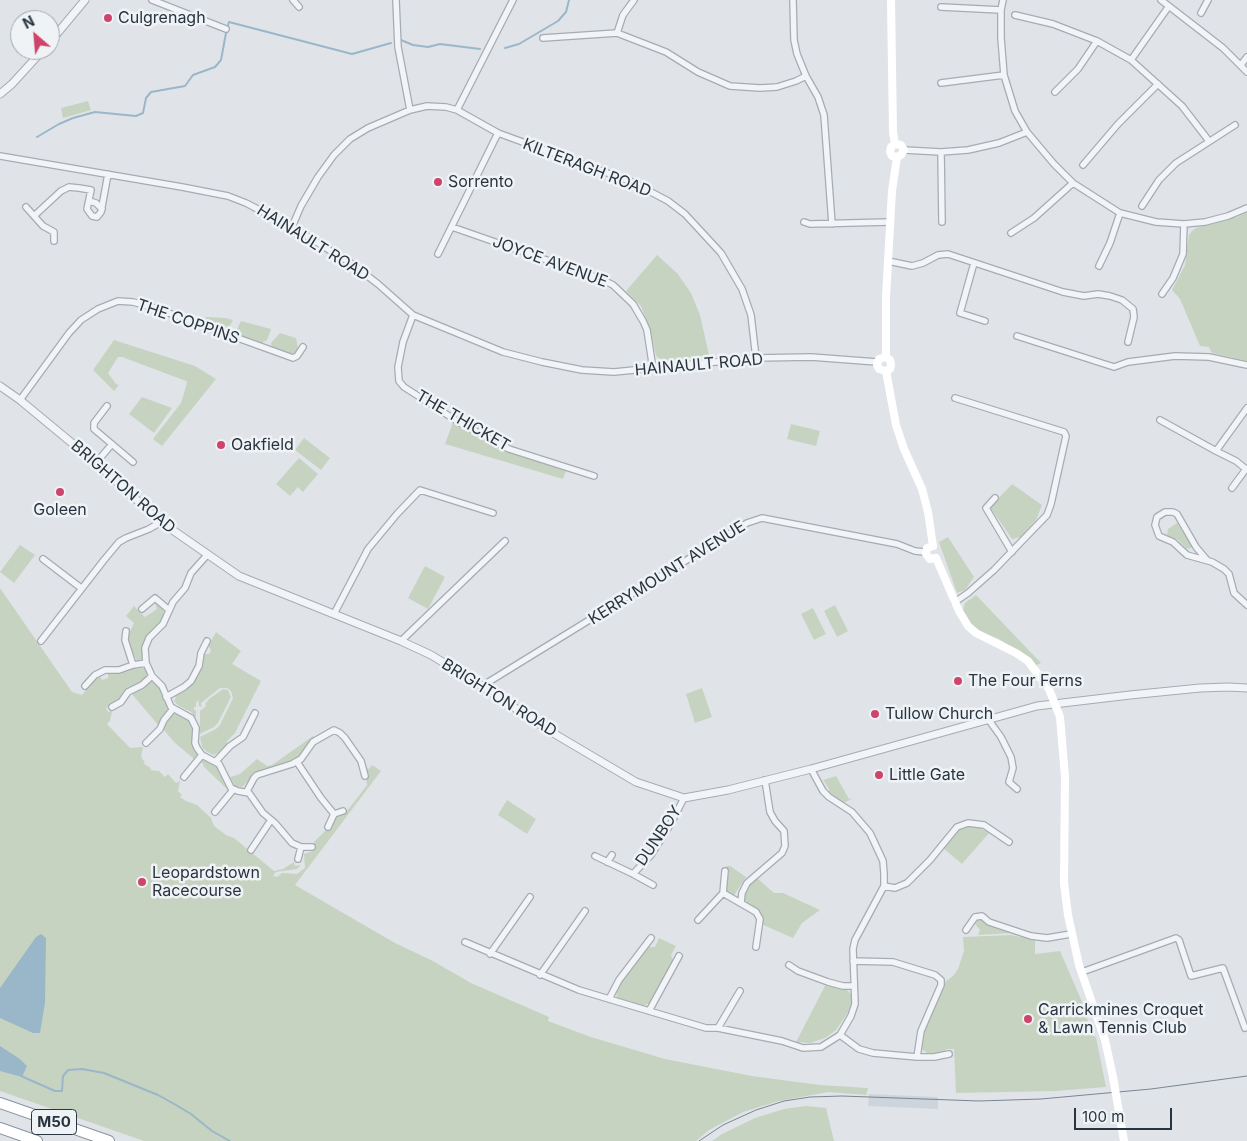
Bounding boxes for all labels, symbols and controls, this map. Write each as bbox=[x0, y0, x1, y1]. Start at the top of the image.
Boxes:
place label: Culgrenagh bbox=[118, 8, 206, 28]
north arrow bbox=[10, 10, 60, 60]
text: N bbox=[20, 12, 37, 32]
marker: Culgrenagh bbox=[102, 12, 114, 24]
street label: KILTERAGH ROAD bbox=[520, 135, 654, 201]
place label: Sorrento bbox=[448, 172, 513, 192]
marker: Sorrento bbox=[432, 176, 444, 188]
street label: HAINAULT ROAD bbox=[253, 201, 373, 285]
street label: JOYCE AVENUE bbox=[490, 232, 610, 292]
street label: THE COPPINS bbox=[134, 295, 242, 349]
street label: HAINAULT ROAD bbox=[634, 350, 764, 380]
street label: THE THICKET bbox=[413, 386, 513, 456]
place label: Oakfield bbox=[231, 435, 294, 455]
street label: BRIGHTON ROAD bbox=[67, 436, 179, 538]
marker: Oakfield bbox=[215, 439, 227, 451]
marker: Goleen bbox=[54, 486, 66, 498]
place label: Goleen bbox=[33, 500, 87, 520]
street label: KERRYMOUNT AVENUE bbox=[585, 517, 749, 629]
street label: BRIGHTON ROAD bbox=[438, 655, 560, 741]
place label: The Four Ferns bbox=[968, 671, 1082, 691]
marker: The Four Ferns bbox=[952, 675, 964, 687]
place label: Tullow Church bbox=[885, 704, 993, 724]
marker: Tullow Church bbox=[869, 708, 881, 720]
place label: Little Gate bbox=[889, 765, 965, 785]
marker: Little Gate bbox=[873, 769, 885, 781]
street label: DUNBOY bbox=[632, 802, 686, 870]
place label: Leopardstown Racecourse bbox=[152, 863, 260, 901]
marker: Leopardstown Racecourse bbox=[136, 876, 148, 888]
place label: Carrickmines Croquet & Lawn Tennis Club bbox=[1038, 1000, 1203, 1038]
marker: Carrickmines Croquet & Lawn Tennis Club bbox=[1022, 1013, 1034, 1025]
scale bar bbox=[1077, 1098, 1174, 1130]
text: 100 m bbox=[1082, 1107, 1124, 1126]
road number: M50 bbox=[32, 1110, 76, 1134]

